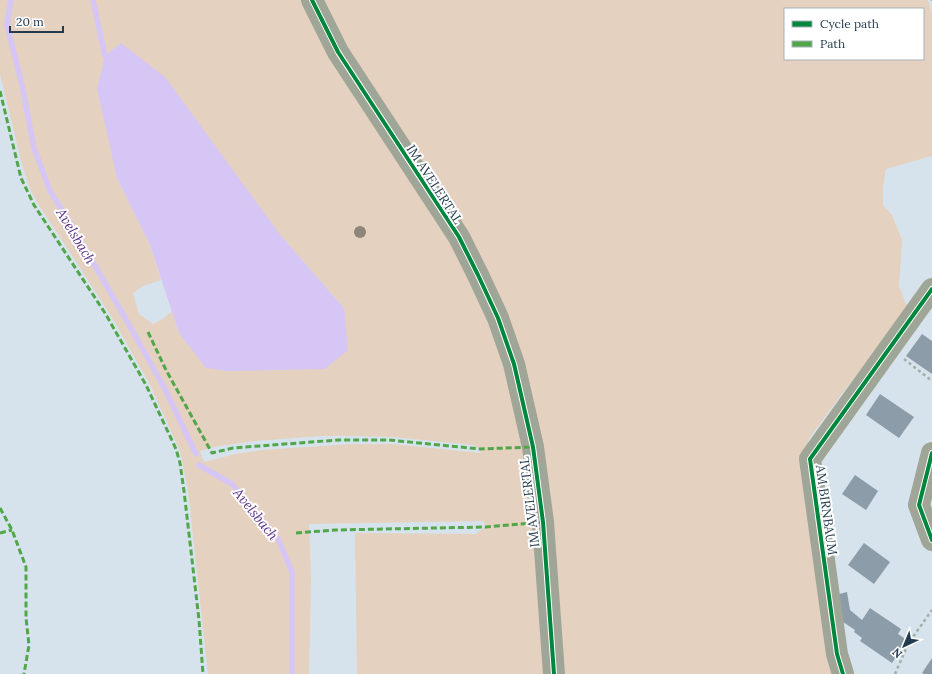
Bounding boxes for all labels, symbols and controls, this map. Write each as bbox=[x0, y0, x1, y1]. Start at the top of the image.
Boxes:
scale bar bbox=[10, 8, 63, 34]
legend bbox=[784, 8, 924, 60]
text: 20 m bbox=[16, 14, 44, 29]
text: Cycle path bbox=[820, 16, 879, 31]
text: Path bbox=[820, 36, 845, 51]
street label: IM AVELERTAL bbox=[403, 141, 467, 228]
water label: Avelsbach bbox=[52, 204, 100, 267]
street label: IM AVELERTAL bbox=[515, 455, 543, 548]
street label: AM BIRNBAUM bbox=[812, 463, 841, 556]
water label: Avelsbach bbox=[229, 483, 283, 544]
north arrow bbox=[884, 626, 924, 666]
text: N bbox=[889, 645, 905, 661]

